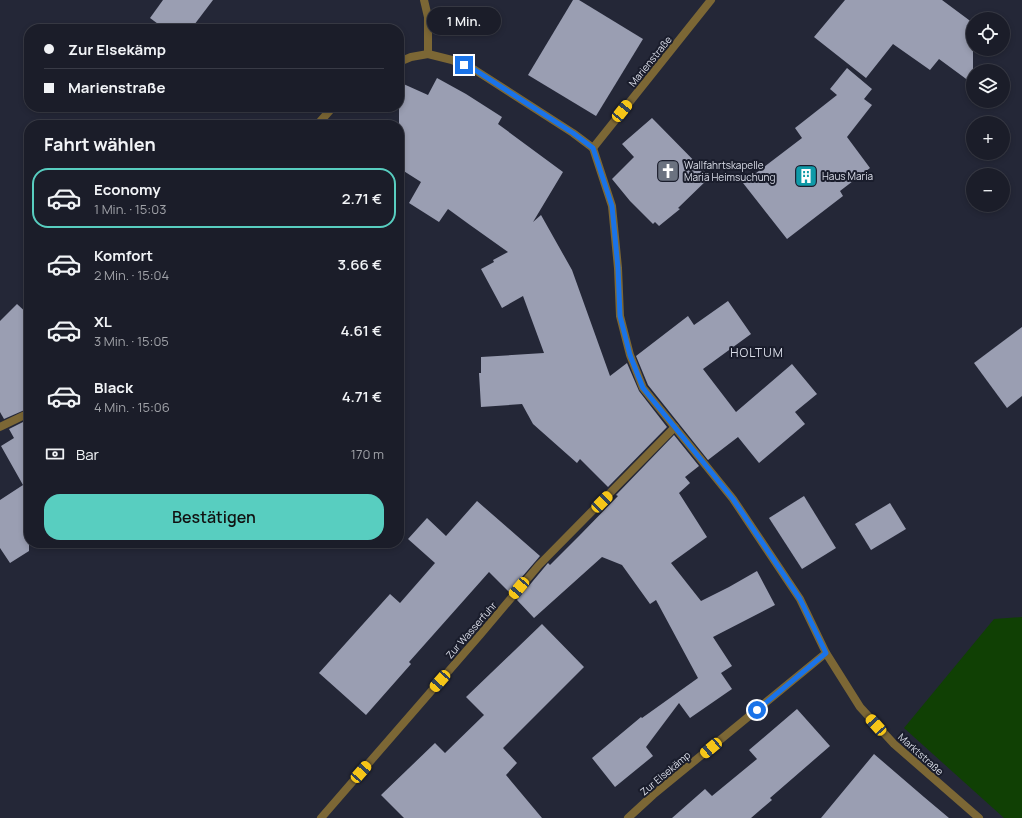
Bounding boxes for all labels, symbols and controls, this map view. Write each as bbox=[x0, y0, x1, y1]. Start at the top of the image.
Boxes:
callout: 1 Min. bbox=[427, 7, 501, 35]
text: 1 Min. bbox=[447, 12, 481, 30]
map controls bbox=[966, 12, 1010, 212]
button: locate bbox=[966, 12, 1010, 56]
street label: Marienstraße bbox=[625, 33, 675, 89]
text: Zur Elsekämp bbox=[68, 39, 166, 60]
route end bbox=[455, 56, 473, 74]
button: layers bbox=[966, 64, 1010, 108]
text: Marienstraße bbox=[68, 77, 165, 98]
car bbox=[610, 98, 634, 124]
button: + bbox=[966, 116, 1010, 160]
text: Fahrt wählen bbox=[44, 132, 156, 156]
church icon: Wallfahrtskapelle Mariä Heimsuchung bbox=[655, 158, 681, 184]
place label: Wallfahrtskapelle Mariä Heimsuchung bbox=[684, 158, 776, 184]
building icon: Haus Maria bbox=[793, 163, 819, 189]
button: − bbox=[966, 168, 1010, 212]
place label: Haus Maria bbox=[822, 169, 873, 183]
text: Economy bbox=[94, 179, 161, 200]
icon: car bbox=[46, 180, 82, 216]
text: 2.71 € bbox=[342, 188, 382, 209]
text: 1 Min. · 15:03 bbox=[94, 200, 166, 218]
text: Komfort bbox=[94, 245, 153, 266]
icon: car bbox=[46, 246, 82, 282]
text: 3.66 € bbox=[337, 254, 382, 275]
text: 2 Min. · 15:04 bbox=[94, 266, 169, 284]
text: XL bbox=[94, 311, 112, 332]
icon: car bbox=[46, 312, 82, 348]
text: 4.61 € bbox=[340, 320, 382, 341]
text: 3 Min. · 15:05 bbox=[94, 332, 169, 350]
district label: HOLTUM bbox=[730, 344, 784, 361]
text: Black bbox=[94, 377, 133, 398]
icon: car bbox=[46, 378, 82, 414]
text: 4.71 € bbox=[342, 386, 382, 407]
text: 4 Min. · 15:06 bbox=[94, 398, 170, 416]
icon: cash bbox=[44, 443, 66, 465]
text: Bar bbox=[76, 444, 99, 465]
text: 170 m bbox=[351, 445, 384, 463]
car bbox=[589, 489, 615, 515]
button: Bestätigen bbox=[44, 494, 384, 540]
car bbox=[507, 575, 531, 601]
street label: Zur Wasserfuhr bbox=[442, 598, 500, 661]
car bbox=[428, 668, 452, 694]
route start bbox=[748, 701, 766, 719]
car bbox=[864, 712, 888, 738]
street label: Marktstraße bbox=[895, 730, 947, 778]
car bbox=[698, 736, 724, 760]
street label: Zur Elsekämp bbox=[637, 748, 693, 798]
car bbox=[349, 759, 373, 785]

